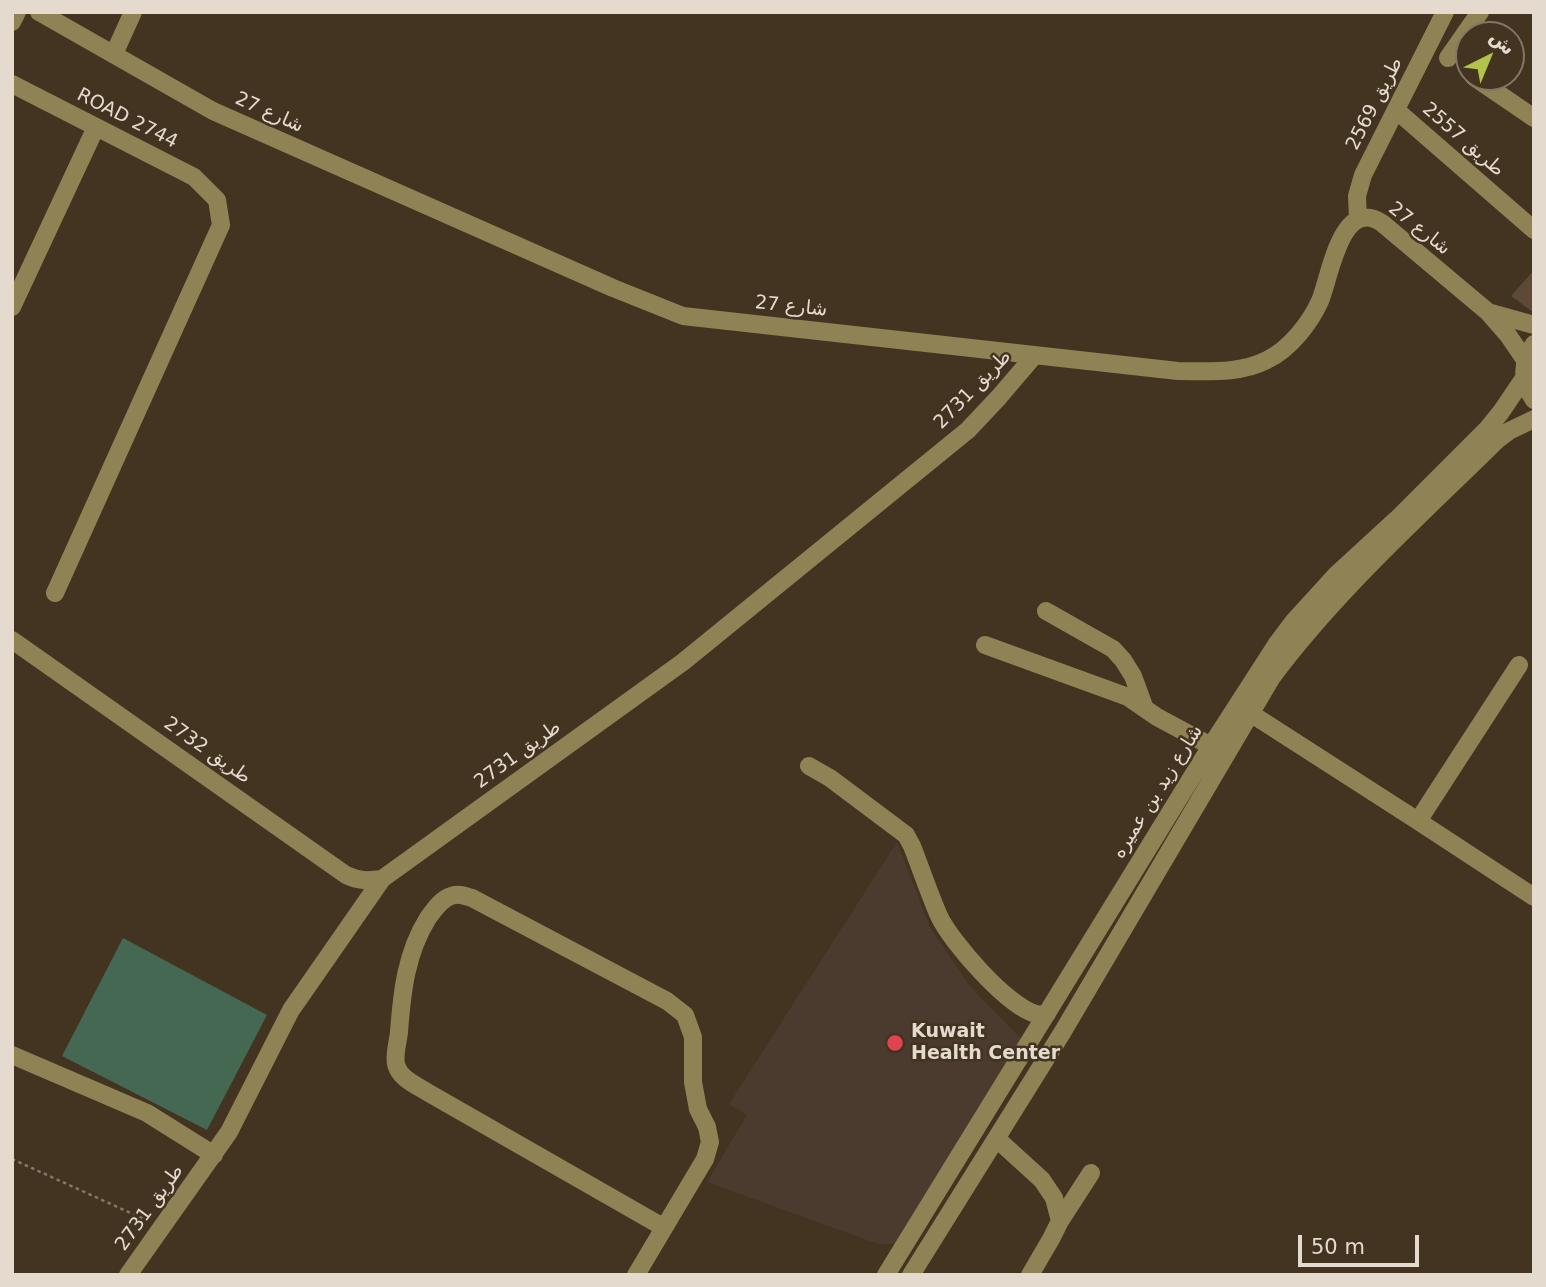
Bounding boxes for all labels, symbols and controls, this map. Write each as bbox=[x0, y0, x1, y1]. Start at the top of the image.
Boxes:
north arrow bbox=[1455, 21, 1525, 91]
text: ش bbox=[1486, 25, 1520, 59]
street label: طريق 2569 bbox=[1342, 54, 1408, 154]
street label: ROAD 2744 bbox=[73, 84, 181, 154]
street label: شارع 27 bbox=[231, 88, 307, 138]
street label: طريق 2557 bbox=[1417, 98, 1509, 182]
street label: شارع 27 bbox=[1383, 198, 1455, 260]
street label: شارع 27 bbox=[754, 292, 828, 322]
street label: طريق 2731 bbox=[930, 346, 1016, 434]
street label: طريق 2732 bbox=[159, 713, 255, 789]
street label: طريق 2731 bbox=[470, 716, 566, 794]
street label: شارع زيد بن عميره bbox=[1108, 721, 1208, 863]
place label: Kuwait Health Center bbox=[911, 1021, 1060, 1065]
marker: Kuwait Health Center bbox=[885, 1033, 905, 1053]
street label: طريق 2731 bbox=[111, 1160, 189, 1256]
scale bar bbox=[1301, 1220, 1422, 1264]
text: 50 m bbox=[1311, 1235, 1365, 1259]

